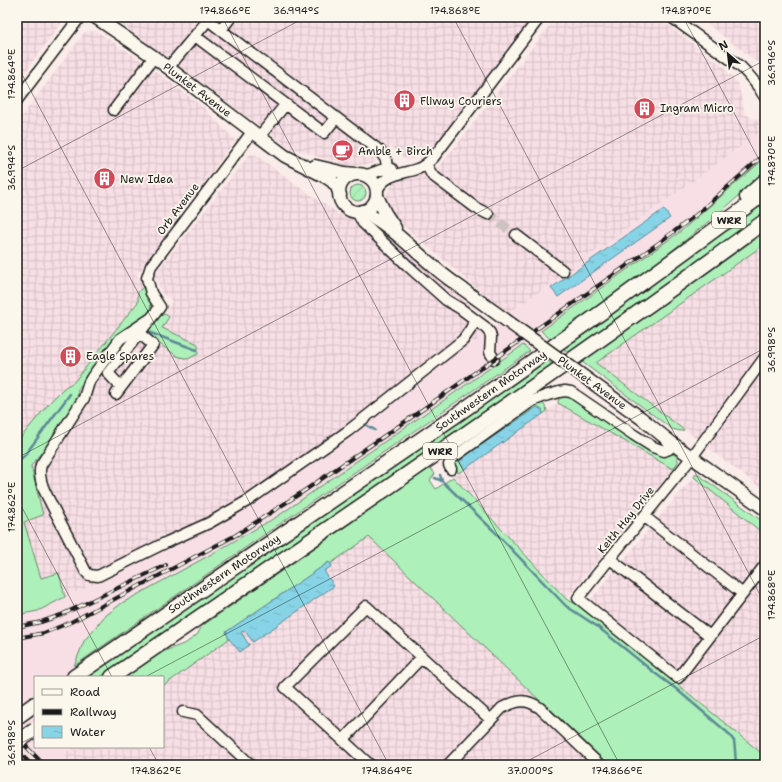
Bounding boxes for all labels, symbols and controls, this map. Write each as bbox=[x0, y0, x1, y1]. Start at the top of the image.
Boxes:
text: 174.866°E bbox=[200, 4, 250, 17]
text: 36.994°S bbox=[273, 4, 319, 17]
text: 174.868°E bbox=[430, 4, 480, 17]
text: 174.870°E bbox=[661, 4, 711, 17]
north arrow bbox=[708, 34, 748, 74]
text: N bbox=[716, 37, 731, 54]
text: 36.996°S bbox=[765, 39, 778, 86]
text: 174.864°E bbox=[5, 49, 18, 99]
street label: Plunket Avenue bbox=[160, 59, 234, 121]
building icon: Fliway Couriers bbox=[392, 88, 418, 114]
place label: Fliway Couriers bbox=[420, 94, 502, 109]
building icon: Ingram Micro bbox=[631, 95, 657, 121]
place label: Ingram Micro bbox=[660, 101, 734, 116]
text: 174.870°E bbox=[765, 136, 778, 186]
cafe icon: Amble + Birch bbox=[330, 138, 356, 164]
place label: Amble + Birch bbox=[358, 144, 433, 159]
text: 36.994°S bbox=[5, 145, 18, 191]
building icon: New Idea bbox=[91, 166, 117, 192]
place label: New Idea bbox=[120, 172, 173, 187]
street label: Orb Avenue bbox=[153, 180, 203, 238]
road number: WRR bbox=[712, 212, 746, 228]
text: 36.998°S bbox=[765, 326, 778, 373]
building icon: Eagle Spares bbox=[58, 343, 84, 369]
street label: Southwestern Motorway bbox=[433, 347, 549, 435]
place label: Eagle Spares bbox=[86, 349, 154, 364]
street label: Plunket Avenue bbox=[554, 353, 630, 413]
road number: WRR bbox=[423, 443, 457, 459]
text: 174.862°E bbox=[5, 482, 18, 532]
street label: Keith Hay Drive bbox=[594, 483, 658, 557]
street label: Southwestern Motorway bbox=[165, 531, 283, 617]
text: 174.868°E bbox=[765, 570, 778, 620]
legend bbox=[34, 676, 164, 748]
text: Road bbox=[70, 684, 101, 700]
text: Railway bbox=[70, 704, 117, 720]
text: 36.998°S bbox=[5, 719, 18, 766]
text: Water bbox=[70, 724, 106, 740]
text: 174.862°E bbox=[131, 764, 181, 777]
text: 174.864°E bbox=[362, 764, 412, 777]
text: 37.000°S bbox=[507, 764, 554, 777]
text: 174.866°E bbox=[592, 764, 642, 777]

